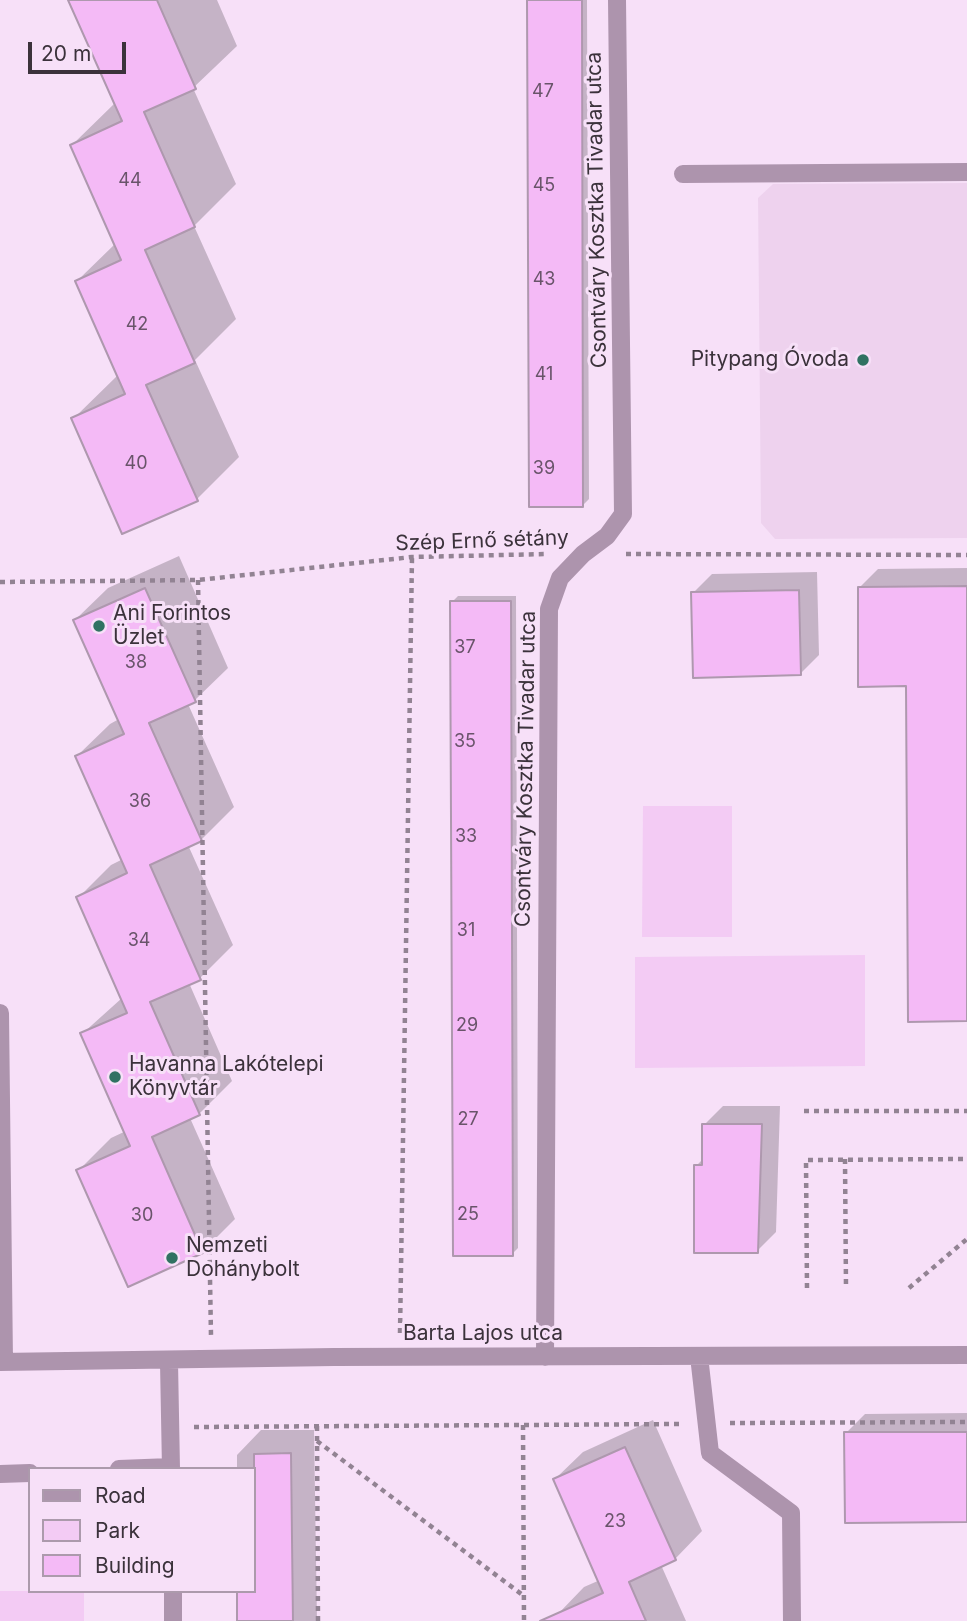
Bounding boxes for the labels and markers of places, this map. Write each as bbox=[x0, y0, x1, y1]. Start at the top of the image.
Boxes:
place label: Pitypang Óvoda bbox=[691, 347, 849, 373]
marker: Pitypang Óvoda bbox=[855, 352, 871, 368]
place label: Ani Forintos Üzlet bbox=[113, 601, 231, 651]
marker: Ani Forintos Üzlet bbox=[91, 618, 107, 634]
place label: Havanna Lakótelepi Könyvtár bbox=[129, 1052, 324, 1102]
marker: Havanna Lakótelepi Könyvtár bbox=[107, 1069, 123, 1085]
place label: Nemzeti Dohánybolt bbox=[186, 1233, 300, 1283]
marker: Nemzeti Dohánybolt bbox=[164, 1250, 180, 1266]

